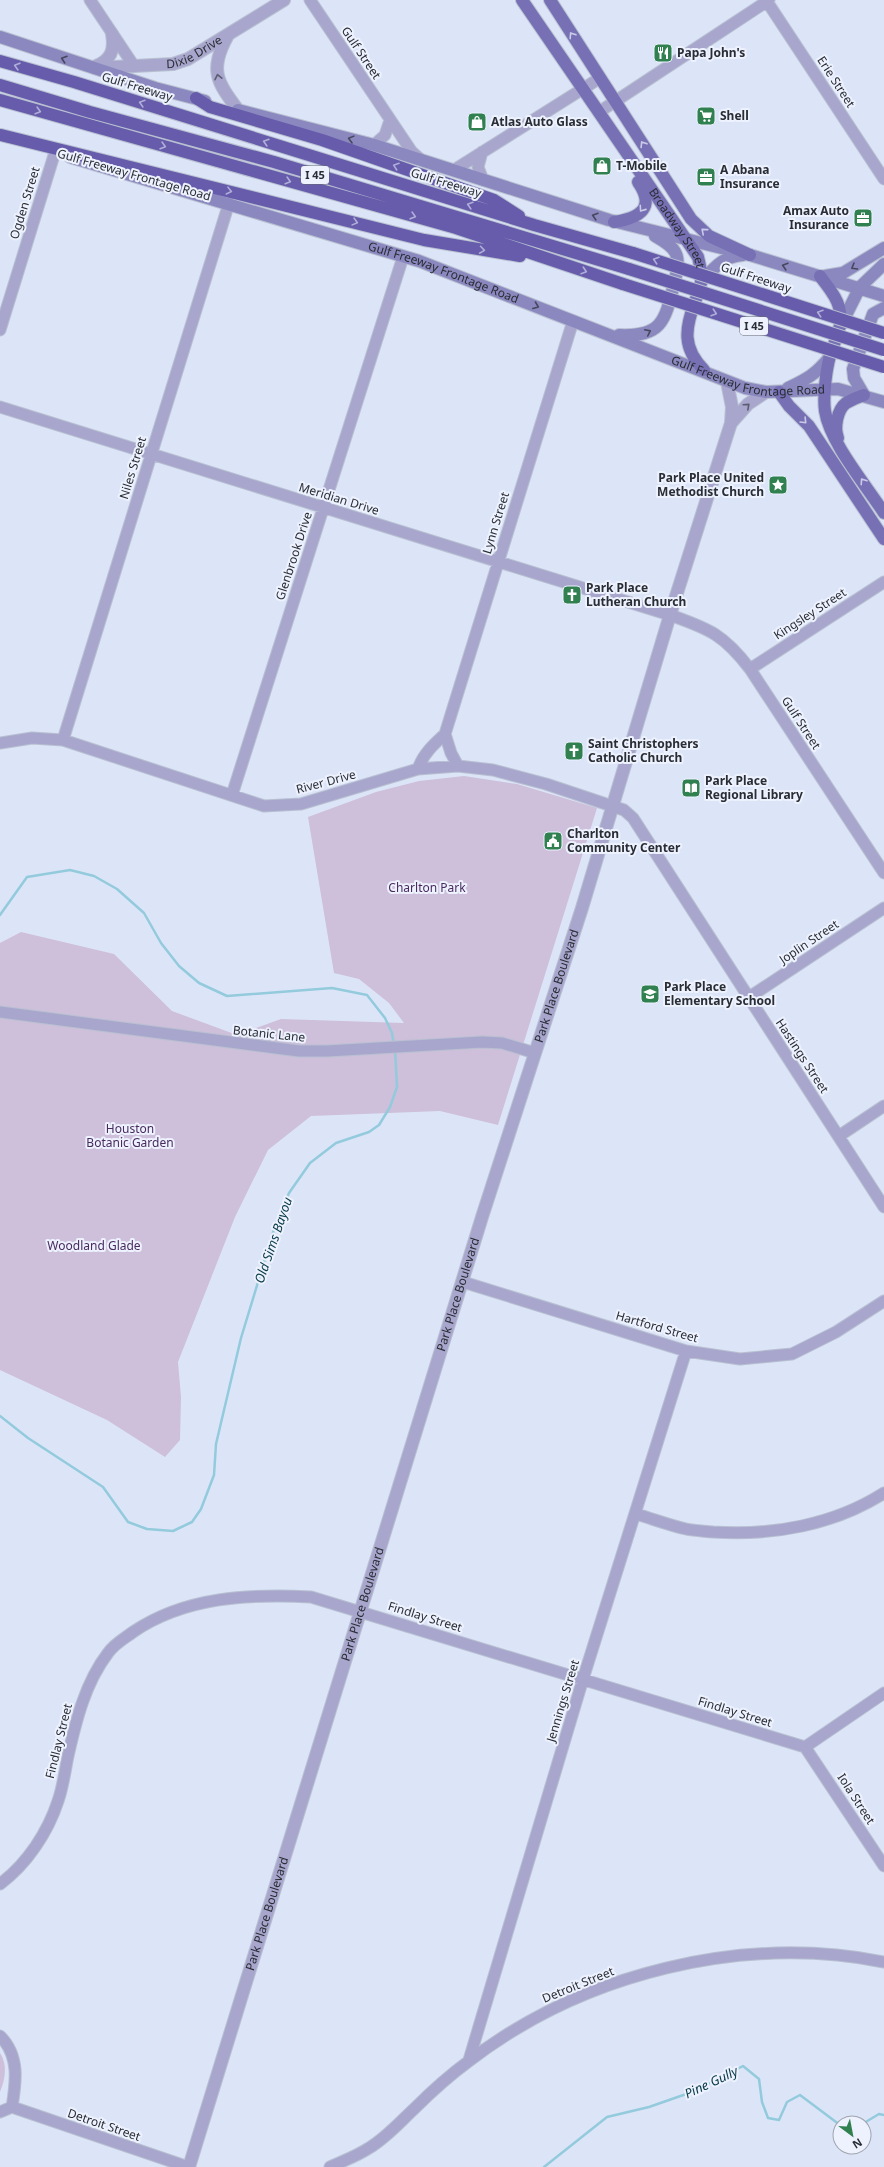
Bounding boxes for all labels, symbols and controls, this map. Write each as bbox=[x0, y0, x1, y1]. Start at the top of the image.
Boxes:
street label: Gulf Street bbox=[338, 23, 386, 83]
street label: Dixie Drive bbox=[166, 31, 225, 72]
one-way arrow bbox=[570, 32, 577, 39]
restaurant icon: Papa John's bbox=[652, 42, 674, 64]
place label: Papa John's bbox=[677, 44, 745, 61]
street label: Erie Street bbox=[813, 53, 860, 111]
one-way arrow bbox=[61, 55, 68, 63]
one-way arrow bbox=[14, 62, 21, 71]
street label: Gulf Freeway bbox=[100, 68, 175, 106]
one-way arrow bbox=[214, 74, 222, 80]
one-way arrow bbox=[138, 99, 145, 108]
supermarket icon: Shell bbox=[695, 105, 717, 127]
one-way arrow bbox=[34, 106, 41, 115]
place label: Shell bbox=[720, 107, 749, 124]
shop icon: Atlas Auto Glass bbox=[466, 111, 488, 133]
place label: Atlas Auto Glass bbox=[491, 113, 588, 130]
one-way arrow bbox=[348, 135, 354, 143]
one-way arrow bbox=[262, 138, 269, 147]
one-way arrow bbox=[159, 141, 166, 150]
one-way arrow bbox=[640, 141, 648, 148]
street label: Gulf Freeway Frontage Road bbox=[55, 144, 213, 205]
shop icon: T-Mobile bbox=[591, 155, 613, 177]
place label: T-Mobile bbox=[616, 157, 667, 174]
place label: A Abana Insurance bbox=[720, 161, 780, 192]
one-way arrow bbox=[393, 162, 400, 171]
street label: Ogden Street bbox=[5, 164, 44, 241]
street label: Gulf Freeway bbox=[409, 164, 484, 202]
road number: I 45 bbox=[301, 166, 329, 184]
office icon: A Abana Insurance bbox=[695, 166, 717, 188]
one-way arrow bbox=[284, 176, 291, 185]
street label: Broadway Street bbox=[645, 184, 709, 270]
one-way arrow bbox=[226, 186, 232, 194]
one-way arrow bbox=[467, 202, 474, 210]
place label: Amax Auto Insurance bbox=[783, 202, 849, 233]
one-way arrow bbox=[640, 204, 647, 211]
office icon: Amax Auto Insurance bbox=[852, 207, 874, 229]
one-way arrow bbox=[409, 211, 416, 220]
one-way arrow bbox=[592, 212, 599, 221]
one-way arrow bbox=[352, 217, 359, 226]
one-way arrow bbox=[701, 228, 708, 235]
street label: Gulf Freeway Frontage Road bbox=[366, 237, 521, 307]
one-way arrow bbox=[479, 246, 485, 255]
one-way arrow bbox=[653, 257, 660, 265]
street label: Gulf Freeway bbox=[719, 258, 794, 297]
one-way arrow bbox=[782, 262, 789, 271]
one-way arrow bbox=[851, 262, 858, 269]
one-way arrow bbox=[580, 267, 587, 275]
one-way arrow bbox=[533, 302, 540, 310]
one-way arrow bbox=[710, 308, 717, 317]
one-way arrow bbox=[817, 309, 824, 318]
road number: I 45 bbox=[740, 317, 768, 335]
one-way arrow bbox=[644, 329, 651, 337]
street label: Gulf Freeway Frontage Road bbox=[669, 351, 825, 400]
one-way arrow bbox=[742, 403, 750, 410]
one-way arrow bbox=[799, 416, 807, 424]
street label: Niles Street bbox=[115, 434, 150, 501]
place label: Park Place United Methodist Church bbox=[657, 469, 764, 500]
place icon: Park Place United Methodist Church bbox=[767, 474, 789, 496]
street label: Meridian Drive bbox=[297, 478, 382, 519]
one-way arrow bbox=[861, 478, 868, 485]
street label: Lynn Street bbox=[478, 489, 513, 556]
street label: Glenbrook Drive bbox=[271, 509, 316, 602]
place label: Park Place Lutheran Church bbox=[586, 579, 686, 610]
street label: Kingsley Street bbox=[770, 583, 850, 643]
church icon: Park Place Lutheran Church bbox=[561, 584, 583, 606]
street label: Gulf Street bbox=[778, 693, 825, 753]
place label: Saint Christophers Catholic Church bbox=[588, 735, 699, 766]
church icon: Saint Christophers Catholic Church bbox=[563, 740, 585, 762]
street label: River Drive bbox=[294, 765, 358, 798]
place label: Park Place Regional Library bbox=[705, 772, 803, 803]
library icon: Park Place Regional Library bbox=[680, 777, 702, 799]
place label: Charlton Community Center bbox=[567, 825, 681, 856]
public building icon: Charlton Community Center bbox=[542, 830, 564, 852]
park label: Charlton Park bbox=[388, 879, 466, 896]
street label: Joplin Street bbox=[775, 915, 842, 968]
street label: Park Place Boulevard bbox=[530, 927, 583, 1045]
place label: Park Place Elementary School bbox=[664, 978, 775, 1009]
school or university icon: Park Place Elementary School bbox=[639, 983, 661, 1005]
street label: Hastings Street bbox=[772, 1015, 833, 1097]
street label: Botanic Lane bbox=[232, 1021, 306, 1046]
park label: Houston Botanic Garden bbox=[86, 1120, 174, 1151]
water label: Old Sims Bayou bbox=[250, 1194, 296, 1285]
street label: Park Place Boulevard bbox=[432, 1235, 483, 1353]
park label: Woodland Glade bbox=[47, 1237, 141, 1254]
street label: Hartford Street bbox=[614, 1307, 701, 1347]
street label: Park Place Boulevard bbox=[337, 1545, 388, 1663]
street label: Findlay Street bbox=[386, 1597, 465, 1636]
street label: Jennings Street bbox=[542, 1657, 583, 1745]
street label: Findlay Street bbox=[696, 1692, 775, 1731]
street label: Findlay Street bbox=[41, 1701, 76, 1780]
street label: Iola Street bbox=[834, 1770, 880, 1828]
street label: Park Place Boulevard bbox=[241, 1855, 292, 1973]
street label: Detroit Street bbox=[539, 1962, 617, 2007]
water label: Pine Gully bbox=[681, 2061, 742, 2102]
street label: Detroit Street bbox=[66, 2104, 143, 2145]
north arrow bbox=[832, 2115, 872, 2155]
text: N bbox=[850, 2135, 865, 2153]

